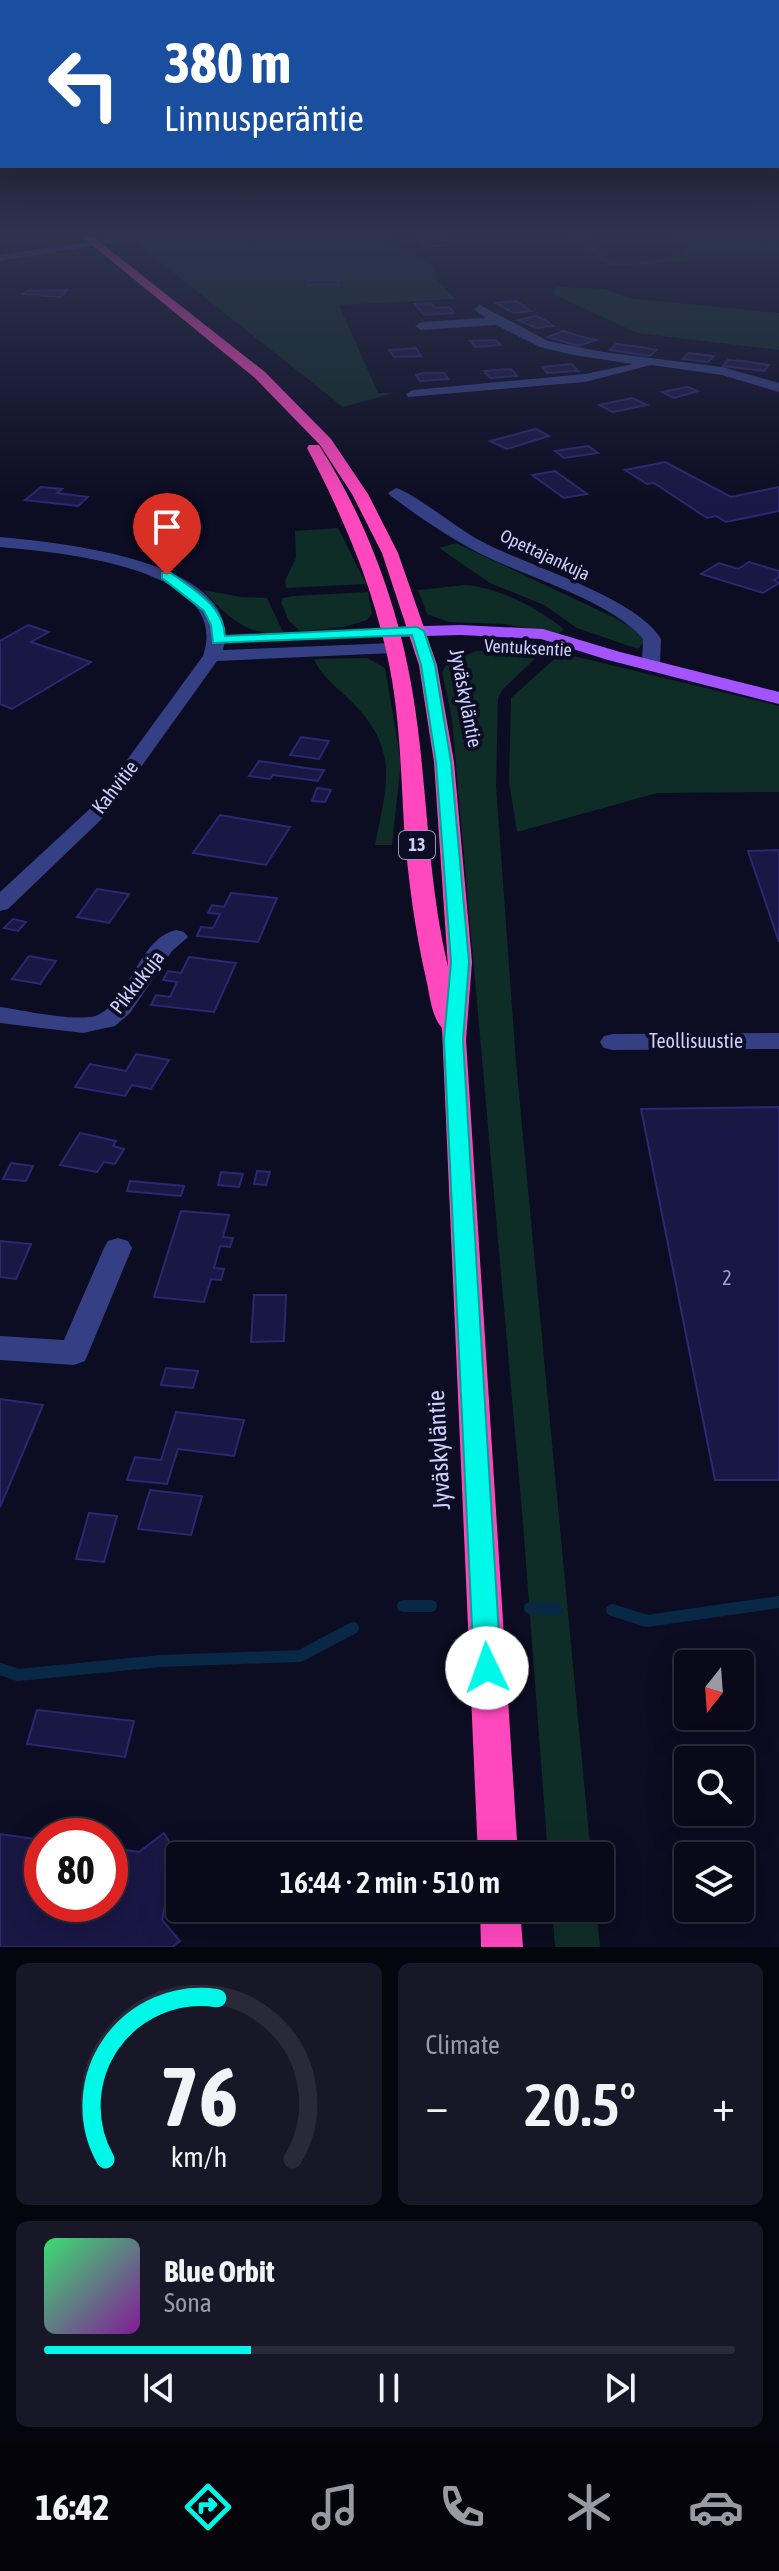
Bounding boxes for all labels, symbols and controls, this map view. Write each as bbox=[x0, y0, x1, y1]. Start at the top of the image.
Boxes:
text: 380 m bbox=[164, 31, 291, 95]
icon: left bbox=[32, 32, 136, 136]
text: Linnusperäntie bbox=[164, 97, 364, 139]
pin bbox=[133, 493, 201, 575]
icon: arrive bbox=[145, 505, 189, 549]
street label: Opettajankuja bbox=[497, 525, 593, 584]
street label: Ventuksentie bbox=[484, 635, 572, 660]
street label: Jyväskyläntie bbox=[446, 647, 487, 749]
street label: Kahvitie bbox=[87, 756, 142, 818]
road number: 13 bbox=[399, 831, 435, 859]
street label: Pikkukuja bbox=[105, 946, 168, 1018]
street label: Teollisuustie bbox=[649, 1029, 743, 1052]
house number: 2 bbox=[722, 1266, 732, 1289]
street label: Jyväskyläntie bbox=[422, 1390, 455, 1511]
position arrow bbox=[445, 1626, 529, 1710]
north arrow bbox=[674, 1650, 754, 1730]
map controls bbox=[674, 1650, 754, 1922]
button: search bbox=[674, 1746, 754, 1826]
speed limit sign: 80 bbox=[24, 1818, 128, 1922]
button: layers bbox=[674, 1842, 754, 1922]
text: 16:44 · 2 min · 510 m bbox=[280, 1865, 500, 1899]
text: Climate bbox=[426, 2030, 500, 2060]
text: 76 bbox=[160, 2048, 238, 2144]
text: 20.5° bbox=[524, 2070, 636, 2139]
text: − bbox=[426, 2080, 448, 2130]
text: + bbox=[712, 2080, 735, 2130]
text: km/h bbox=[170, 2140, 227, 2173]
text: Blue Orbit bbox=[164, 2254, 275, 2288]
text: Sona bbox=[164, 2288, 212, 2318]
icon: previous bbox=[137, 2366, 181, 2410]
icon: pause bbox=[367, 2366, 411, 2410]
icon: next bbox=[598, 2366, 642, 2410]
icon: directions bbox=[180, 2479, 236, 2535]
icon: music bbox=[307, 2479, 363, 2535]
icon: phone bbox=[434, 2479, 490, 2535]
icon: climate bbox=[561, 2479, 617, 2535]
icon: car bbox=[688, 2479, 744, 2535]
text: 16:42 bbox=[35, 2486, 110, 2528]

